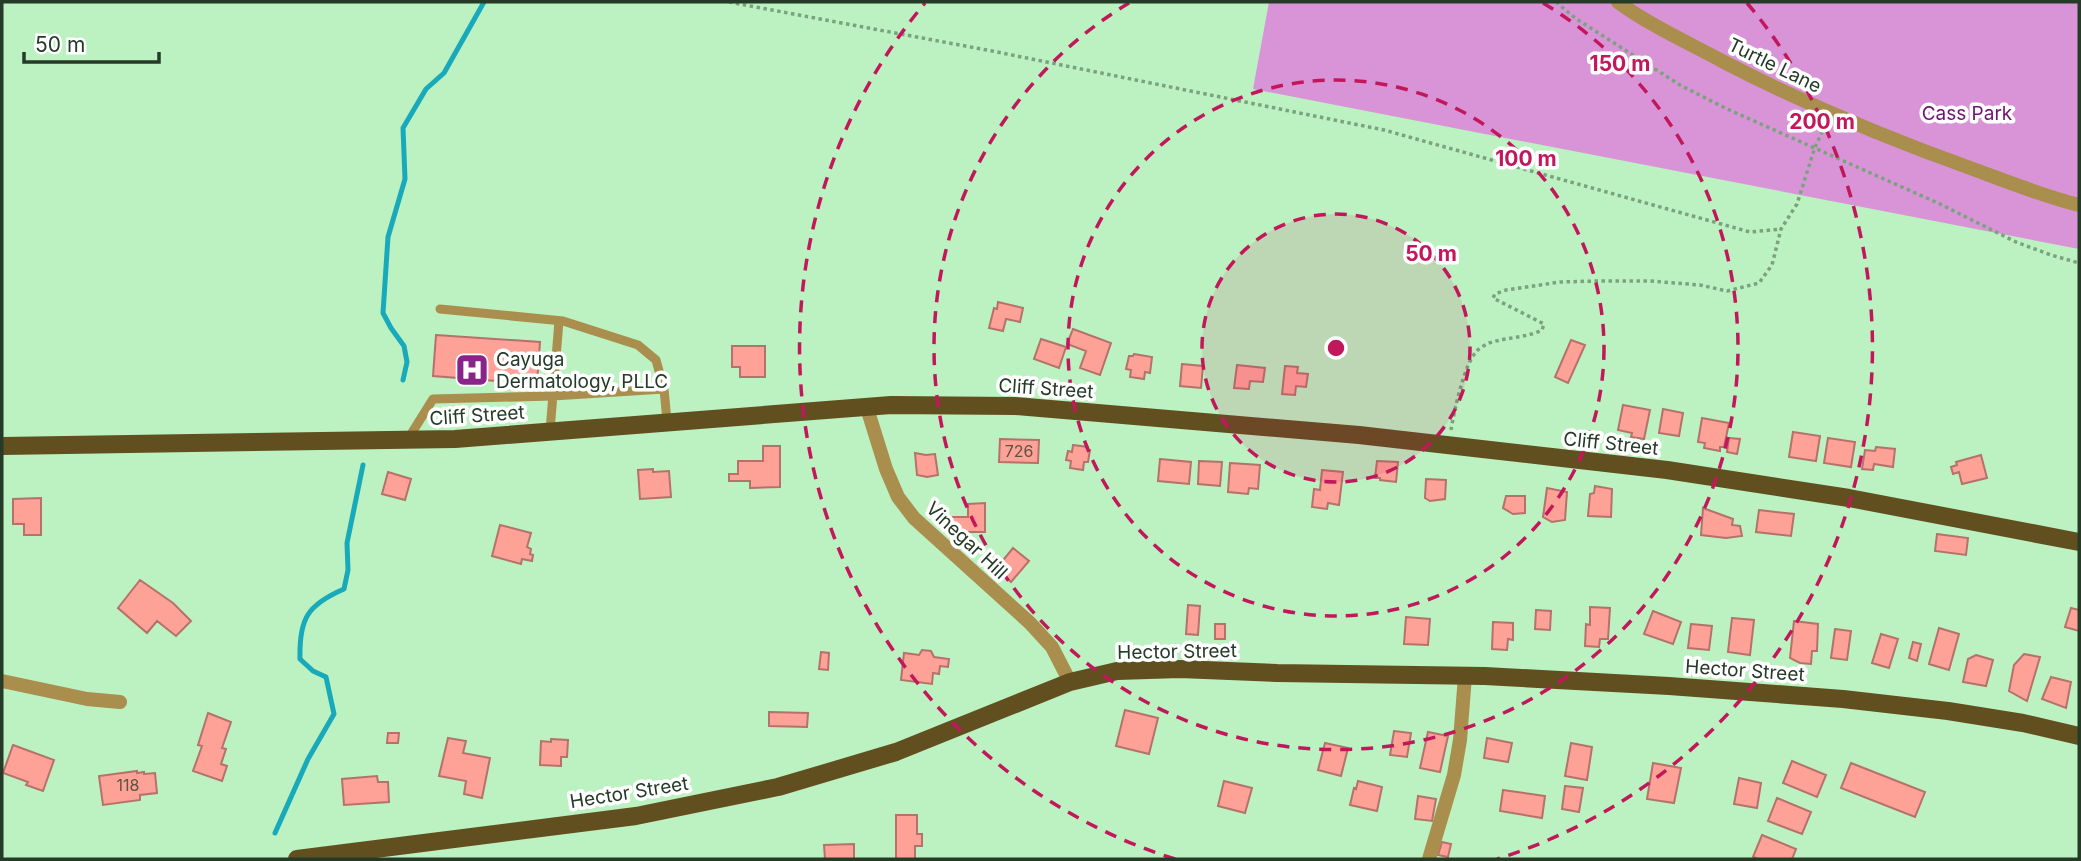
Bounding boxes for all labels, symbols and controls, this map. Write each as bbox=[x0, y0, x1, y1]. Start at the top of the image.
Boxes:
scale bar bbox=[24, 21, 159, 65]
text: 50 m bbox=[35, 32, 85, 57]
street label: Turtle Lane bbox=[1725, 33, 1825, 98]
text: 150 m bbox=[1590, 51, 1650, 76]
park label: Cass Park bbox=[1922, 102, 2013, 125]
text: 200 m bbox=[1789, 109, 1855, 134]
text: 100 m bbox=[1495, 146, 1557, 171]
text: 50 m bbox=[1405, 241, 1457, 266]
centre of rings bbox=[1324, 336, 1348, 360]
place label: Cayuga Dermatology, PLLC bbox=[496, 348, 668, 393]
hospital icon: Cayuga Dermatology, PLLC bbox=[453, 351, 491, 389]
street label: Cliff Street bbox=[998, 374, 1094, 403]
street label: Cliff Street bbox=[429, 401, 525, 430]
street label: Cliff Street bbox=[1562, 427, 1660, 460]
house number: 726 bbox=[1005, 441, 1033, 461]
street label: Vinegar Hill bbox=[921, 497, 1012, 584]
street label: Hector Street bbox=[1117, 639, 1237, 664]
street label: Hector Street bbox=[1685, 655, 1805, 686]
street label: Hector Street bbox=[568, 772, 690, 813]
house number: 118 bbox=[117, 775, 139, 795]

